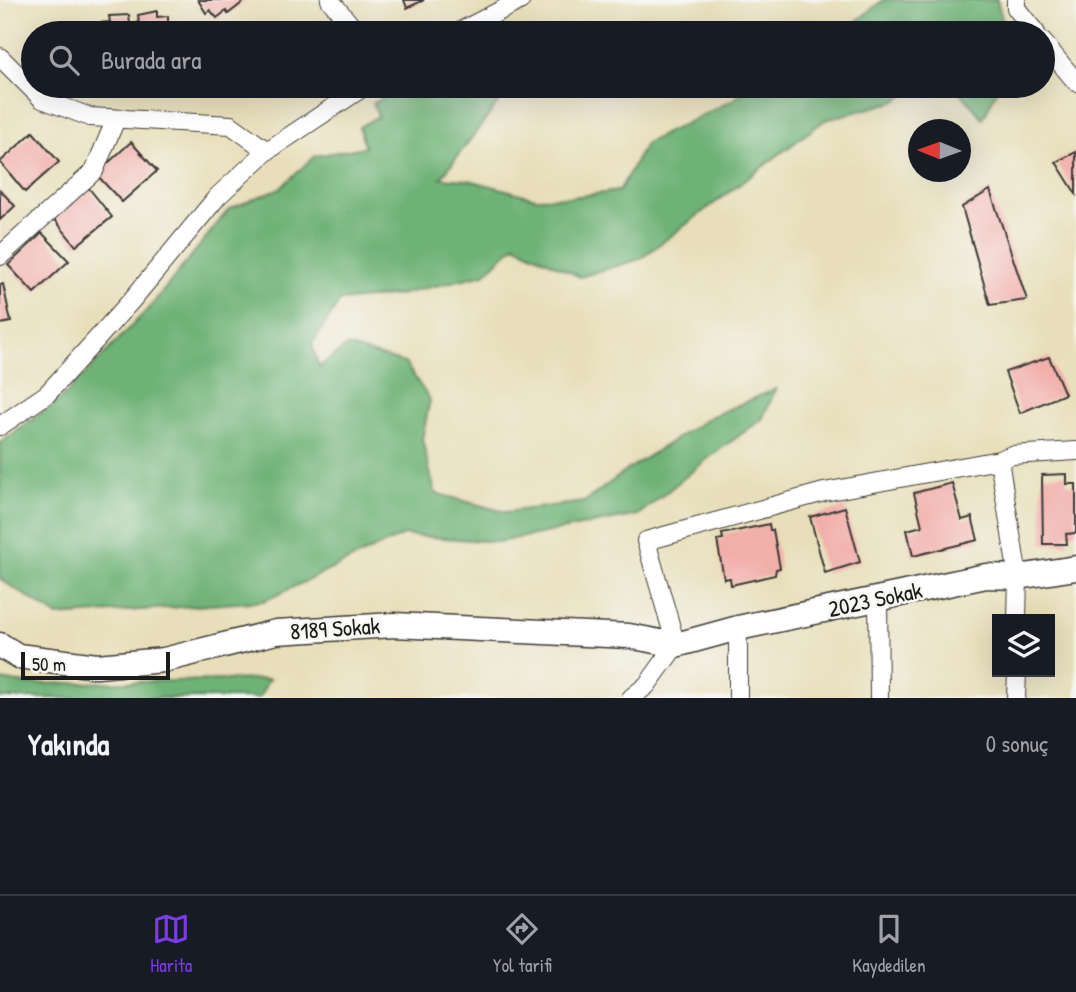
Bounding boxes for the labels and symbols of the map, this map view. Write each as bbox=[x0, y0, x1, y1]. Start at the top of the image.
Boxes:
north arrow bbox=[908, 119, 971, 182]
street label: 2023 Sokak bbox=[825, 574, 925, 624]
street label: 8189 Sokak bbox=[289, 609, 381, 647]
scale bar bbox=[21, 649, 170, 681]

